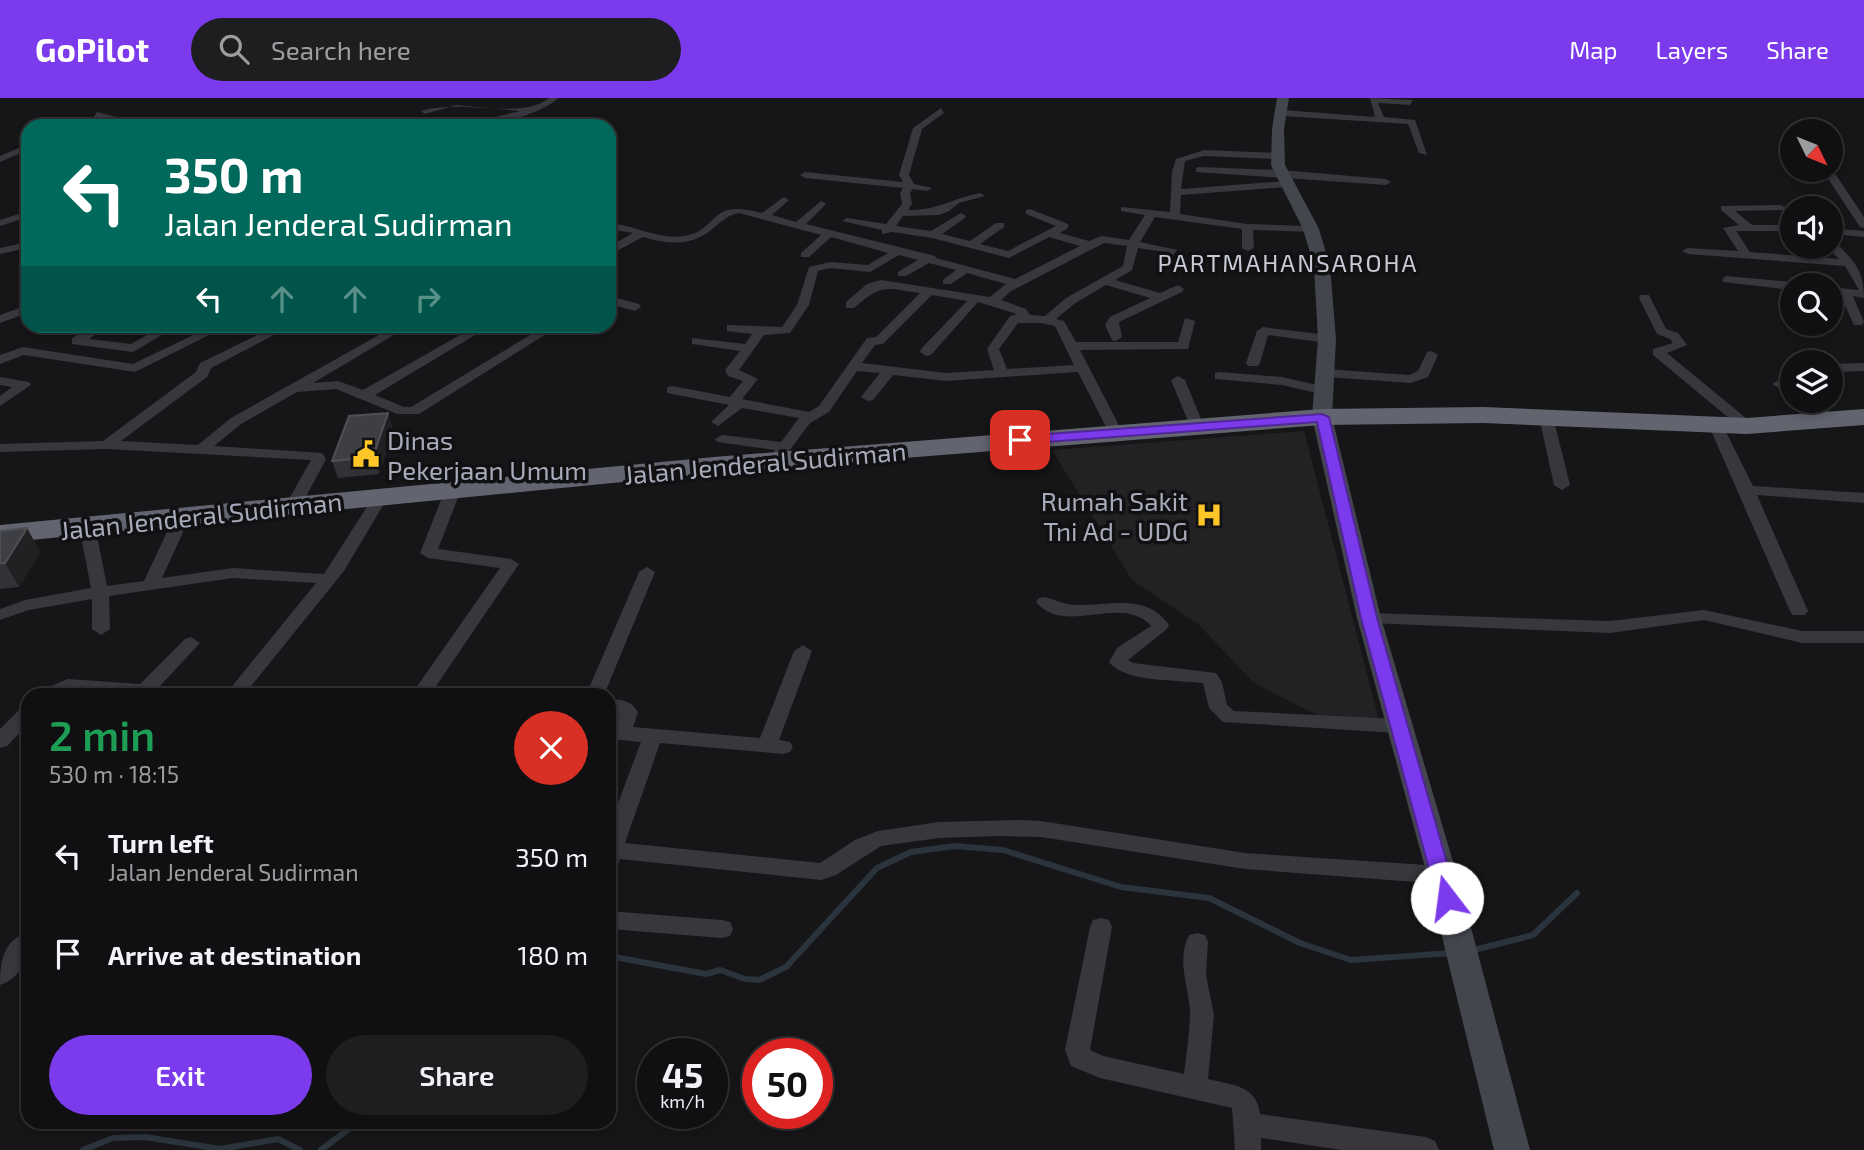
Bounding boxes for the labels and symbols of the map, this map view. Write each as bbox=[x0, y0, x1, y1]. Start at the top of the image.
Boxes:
north arrow bbox=[1780, 119, 1843, 182]
district label: PARTMAHANSAROHA bbox=[1158, 248, 1418, 277]
pin bbox=[990, 410, 1050, 470]
place label: Dinas Pekerjaan Umum bbox=[387, 424, 587, 485]
street label: Jalan Jenderal Sudirman bbox=[623, 434, 907, 490]
public building icon: Dinas Pekerjaan Umum bbox=[351, 439, 381, 469]
street label: Jalan Jenderal Sudirman bbox=[59, 485, 343, 545]
place label: Rumah Sakit Tni Ad - UDG bbox=[1041, 485, 1188, 546]
hospital icon: Rumah Sakit Tni Ad - UDG bbox=[1194, 500, 1224, 530]
position arrow bbox=[1410, 861, 1484, 935]
speed limit sign: 50 bbox=[742, 1038, 833, 1129]

